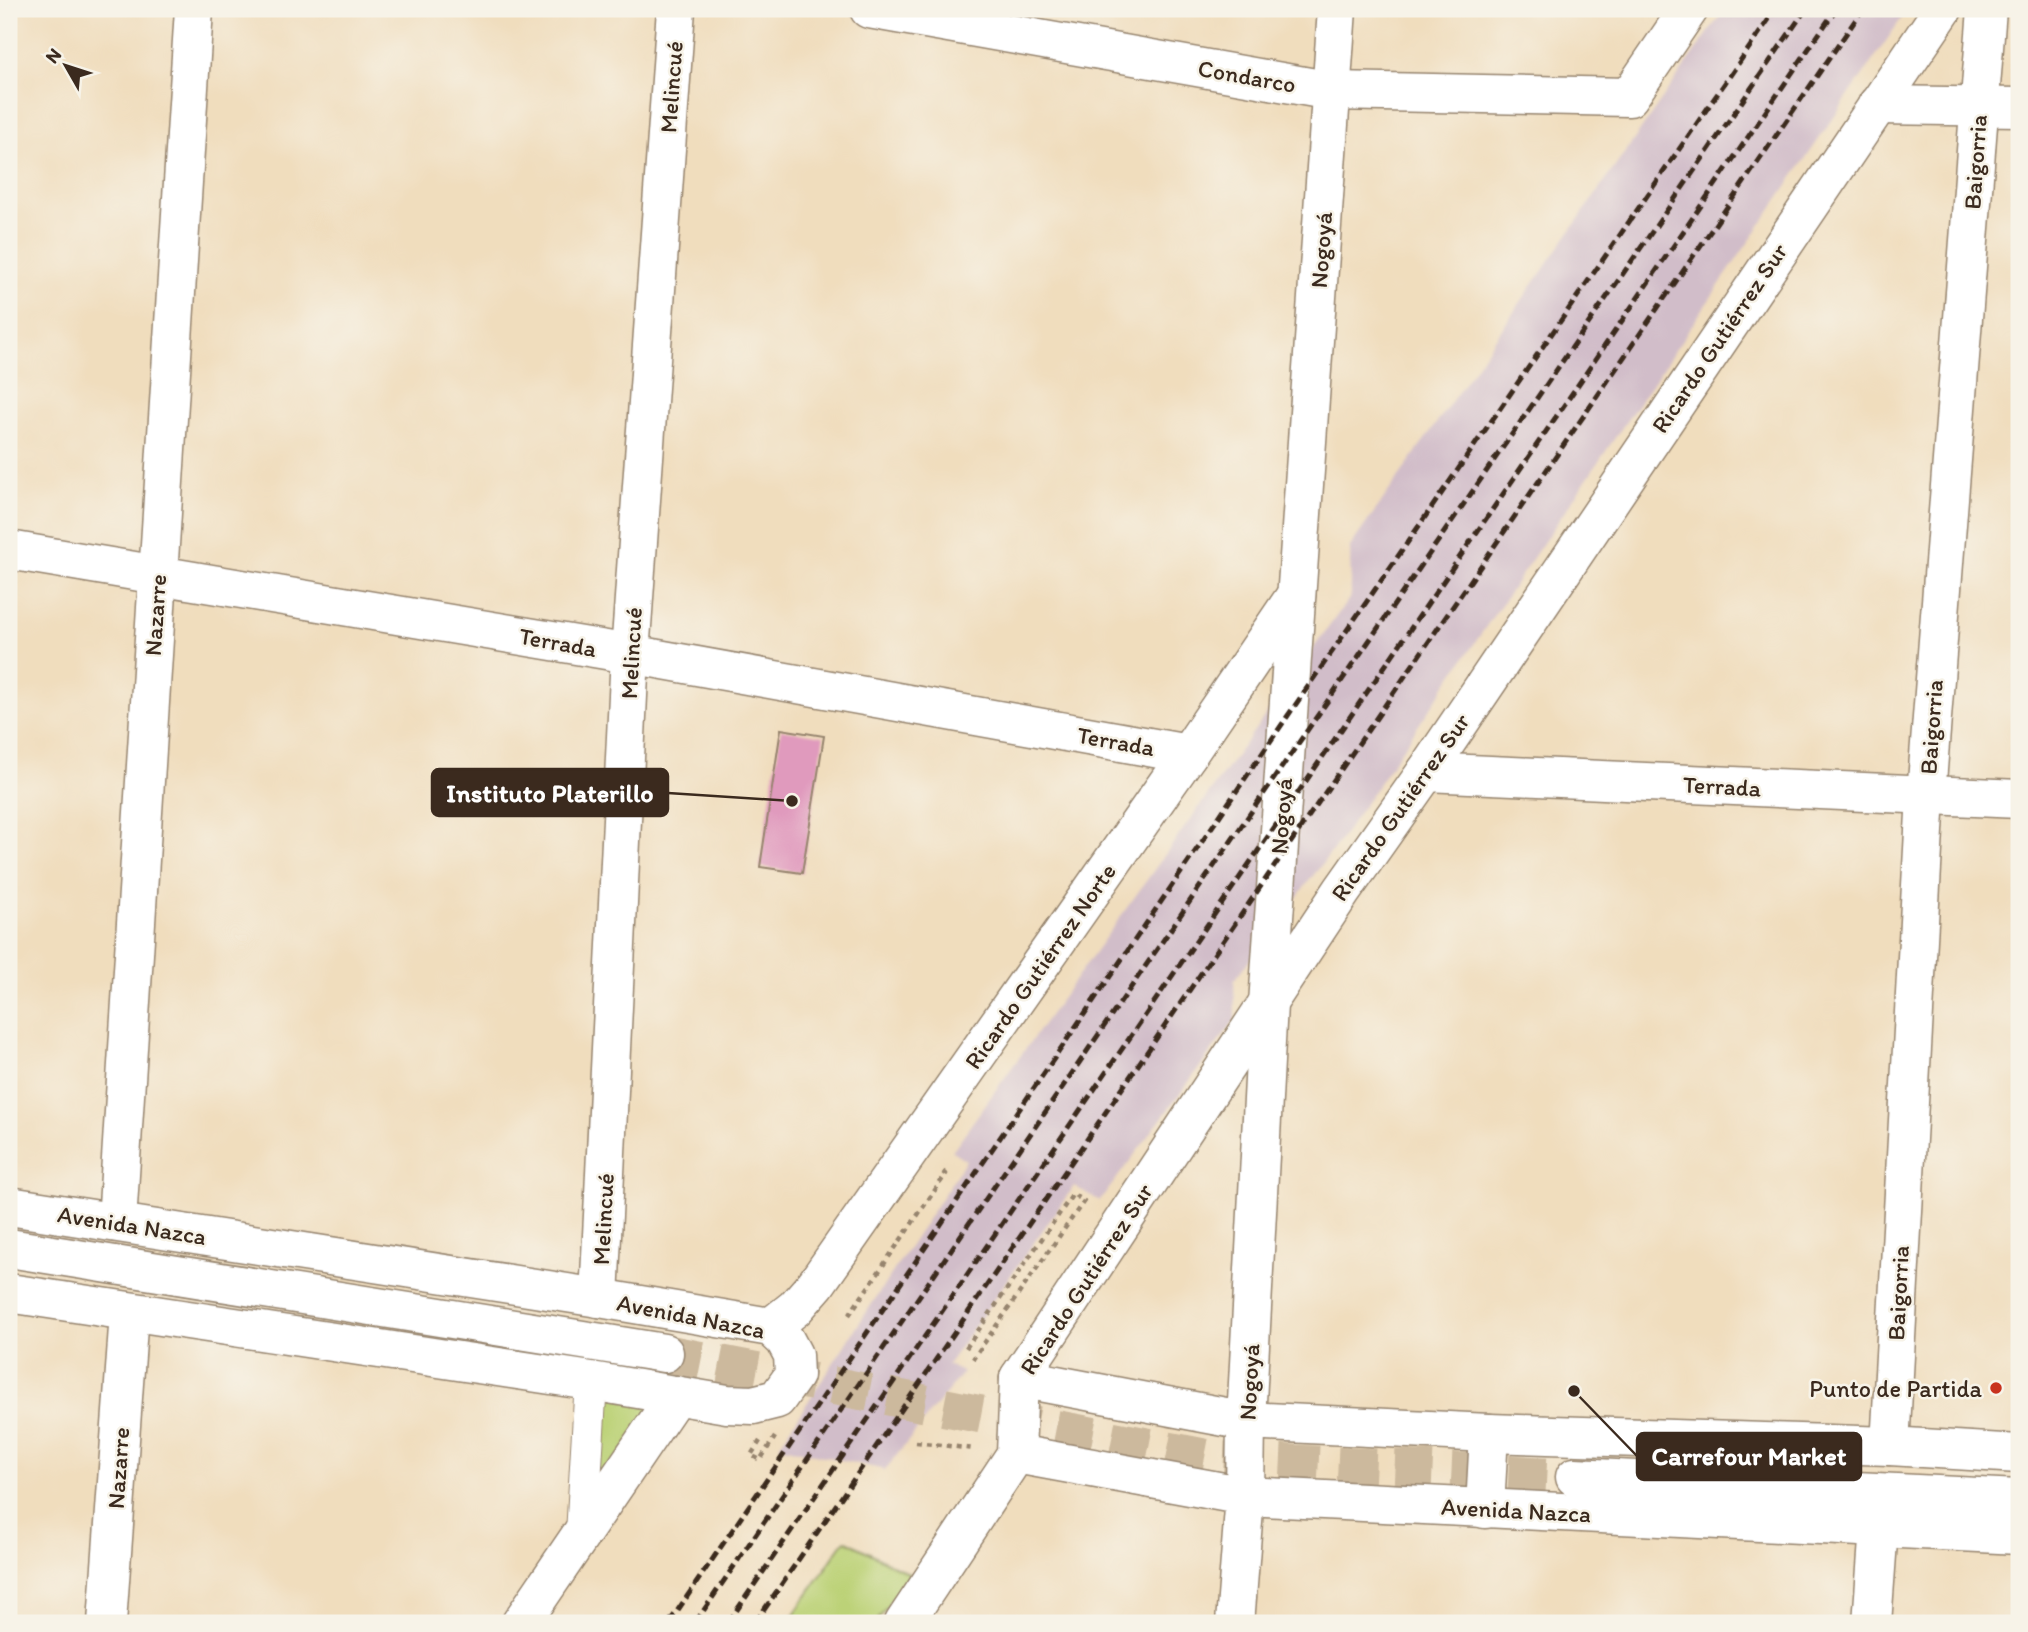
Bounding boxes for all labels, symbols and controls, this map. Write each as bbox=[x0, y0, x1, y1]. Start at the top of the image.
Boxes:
north arrow bbox=[32, 32, 102, 102]
street label: Melincué bbox=[653, 40, 689, 134]
text: N bbox=[40, 43, 66, 68]
street label: Condarco bbox=[1196, 53, 1298, 99]
street label: Baigorria bbox=[1957, 113, 1993, 210]
street label: Nogoyá bbox=[1304, 210, 1338, 289]
street label: Ricardo Gutiérrez Sur bbox=[1645, 238, 1793, 438]
street label: Nazarre bbox=[138, 573, 172, 657]
street label: Melincué bbox=[614, 606, 648, 700]
street label: Terrada bbox=[517, 621, 600, 663]
street label: Baigorria bbox=[1913, 678, 1949, 775]
street label: Ricardo Gutiérrez Sur bbox=[1324, 708, 1476, 906]
street label: Terrada bbox=[1075, 720, 1158, 762]
callout: Instituto Platerillo bbox=[432, 769, 668, 816]
street label: Terrada bbox=[1682, 769, 1762, 803]
street label: Nogoyá bbox=[1264, 776, 1298, 855]
text: Instituto Platerillo bbox=[446, 777, 654, 809]
street label: Ricardo Gutiérrez Norte bbox=[958, 858, 1122, 1074]
street label: Melincué bbox=[586, 1172, 620, 1266]
street label: Ricardo Gutiérrez Sur bbox=[1013, 1178, 1159, 1380]
street label: Avenida Nazca bbox=[56, 1199, 209, 1251]
street label: Baigorria bbox=[1881, 1245, 1915, 1341]
street label: Avenida Nazca bbox=[615, 1287, 768, 1345]
street label: Nogoyá bbox=[1233, 1342, 1266, 1421]
place label: Punto de Partida bbox=[1809, 1374, 1983, 1403]
marker: Punto de Partida bbox=[1988, 1380, 2004, 1396]
street label: Nazarre bbox=[101, 1426, 135, 1510]
callout: Carrefour Market bbox=[1637, 1433, 1861, 1480]
text: Carrefour Market bbox=[1651, 1440, 1847, 1472]
street label: Avenida Nazca bbox=[1440, 1492, 1592, 1528]

